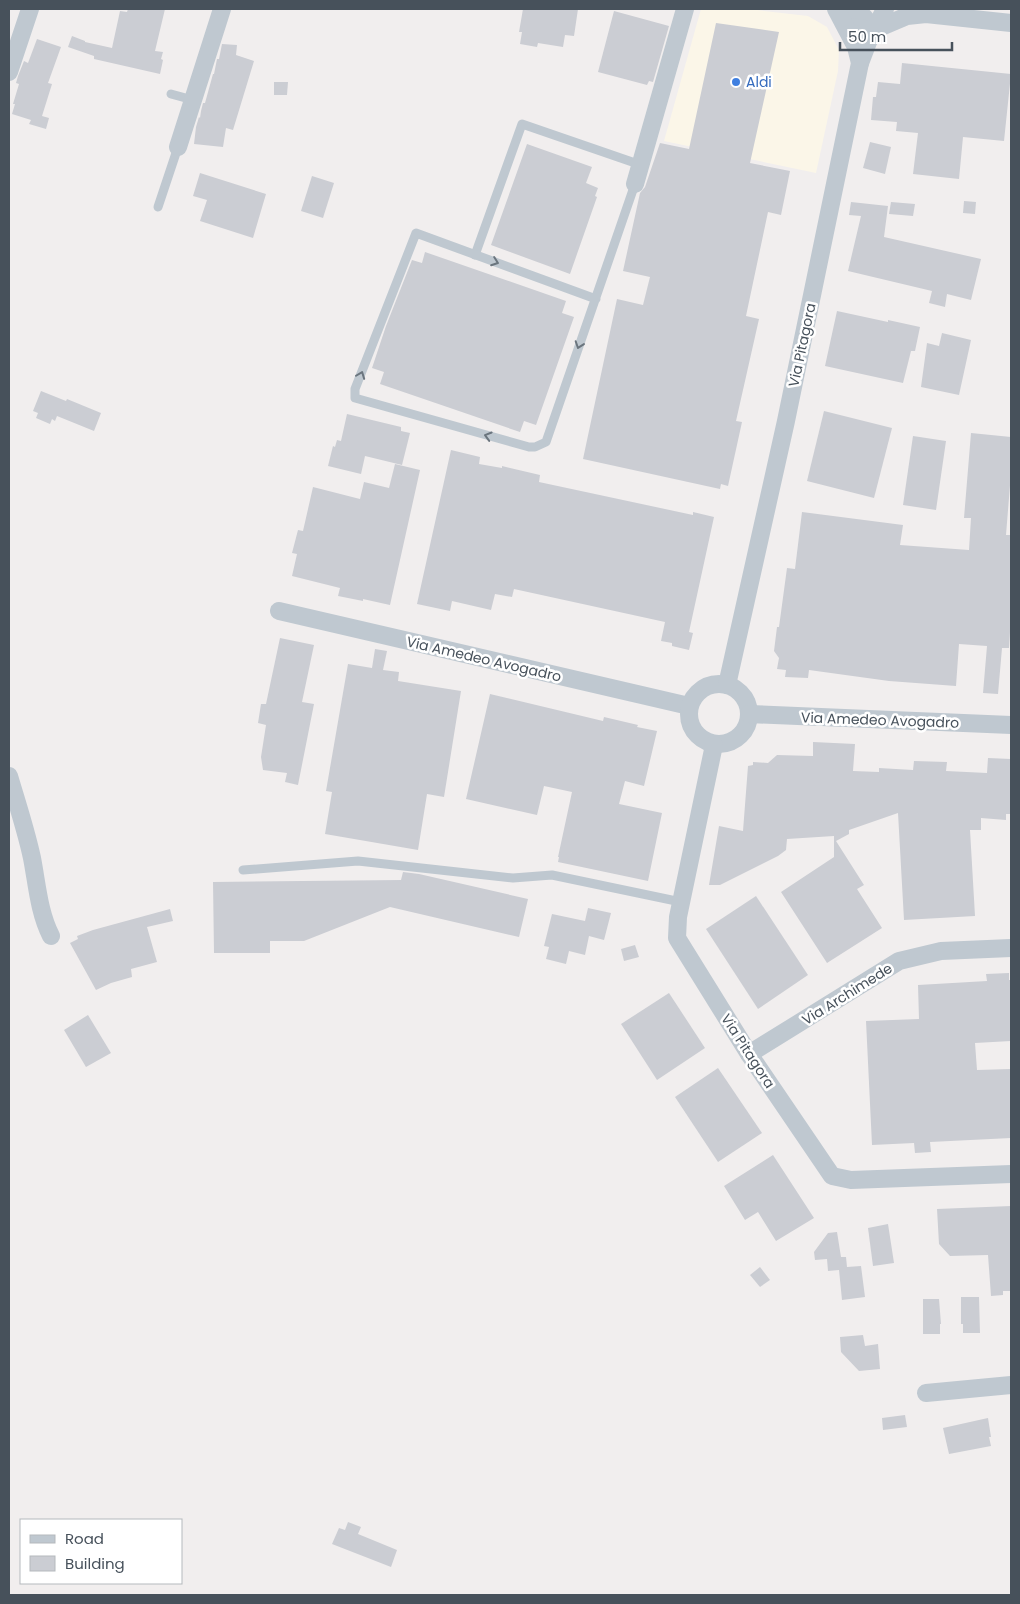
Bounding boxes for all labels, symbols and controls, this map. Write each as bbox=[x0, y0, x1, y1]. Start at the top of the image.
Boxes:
scale bar bbox=[840, 20, 952, 52]
text: 50 m bbox=[848, 26, 886, 47]
place label: Aldi bbox=[746, 72, 772, 92]
marker: Aldi bbox=[730, 76, 742, 88]
one-way arrow bbox=[490, 256, 499, 266]
street label: Via Pitagora bbox=[783, 301, 821, 389]
one-way arrow bbox=[575, 340, 585, 349]
one-way arrow bbox=[355, 371, 365, 380]
one-way arrow bbox=[485, 431, 493, 441]
street label: Via Amedeo Avogadro bbox=[405, 631, 563, 687]
street label: Via Amedeo Avogadro bbox=[801, 707, 959, 733]
street label: Via Archimede bbox=[798, 958, 896, 1030]
street label: Via Pitagora bbox=[716, 1010, 780, 1092]
legend bbox=[20, 1519, 182, 1584]
text: Road bbox=[65, 1528, 104, 1549]
text: Building bbox=[65, 1553, 125, 1574]

